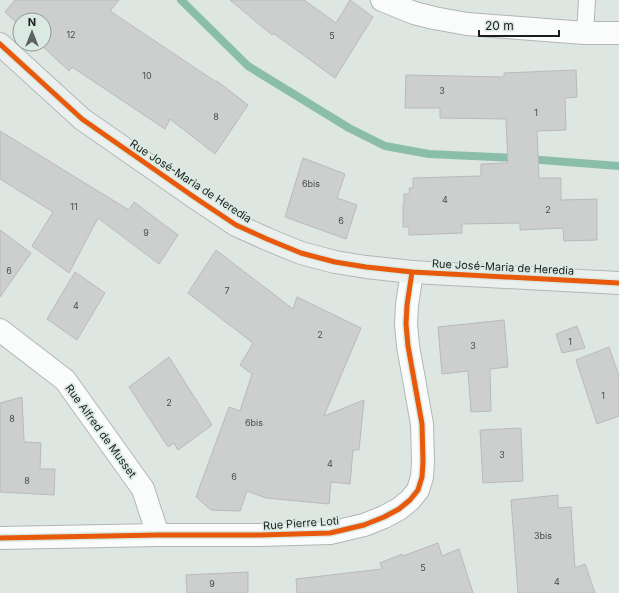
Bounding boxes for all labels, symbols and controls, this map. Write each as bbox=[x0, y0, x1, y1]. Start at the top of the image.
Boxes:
north arrow bbox=[12, 12, 52, 52]
scale bar bbox=[479, 12, 559, 38]
text: N bbox=[28, 15, 36, 29]
text: 20 m bbox=[485, 18, 514, 33]
house number: 12 bbox=[66, 29, 76, 40]
house number: 5 bbox=[329, 30, 335, 41]
house number: 10 bbox=[142, 70, 152, 81]
house number: 3 bbox=[439, 85, 445, 96]
house number: 1 bbox=[534, 107, 538, 118]
house number: 8 bbox=[213, 111, 219, 122]
street label: Rue José-Maria de Heredia bbox=[127, 136, 255, 226]
house number: 6bis bbox=[302, 178, 320, 189]
house number: 4 bbox=[442, 194, 448, 205]
house number: 11 bbox=[70, 201, 78, 212]
house number: 2 bbox=[545, 204, 551, 215]
house number: 6 bbox=[338, 215, 344, 226]
house number: 9 bbox=[143, 227, 149, 238]
street label: Rue José-Maria de Heredia bbox=[432, 256, 574, 278]
house number: 6 bbox=[6, 265, 12, 276]
house number: 7 bbox=[224, 285, 230, 296]
house number: 4 bbox=[73, 300, 79, 311]
house number: 2 bbox=[317, 329, 323, 340]
house number: 1 bbox=[568, 336, 572, 347]
house number: 3 bbox=[470, 340, 476, 351]
street label: Rue Alfred de Musset bbox=[62, 382, 140, 481]
house number: 1 bbox=[601, 390, 605, 401]
house number: 2 bbox=[166, 397, 172, 408]
house number: 8 bbox=[9, 413, 15, 424]
house number: 6bis bbox=[245, 417, 263, 428]
house number: 3 bbox=[499, 449, 505, 460]
house number: 4 bbox=[327, 458, 333, 469]
house number: 6 bbox=[231, 471, 237, 482]
house number: 8 bbox=[24, 475, 30, 486]
street label: Rue Pierre Loti bbox=[263, 513, 339, 533]
house number: 3bis bbox=[534, 530, 552, 541]
house number: 5 bbox=[420, 562, 426, 573]
house number: 4 bbox=[554, 576, 560, 587]
house number: 9 bbox=[209, 578, 215, 589]

